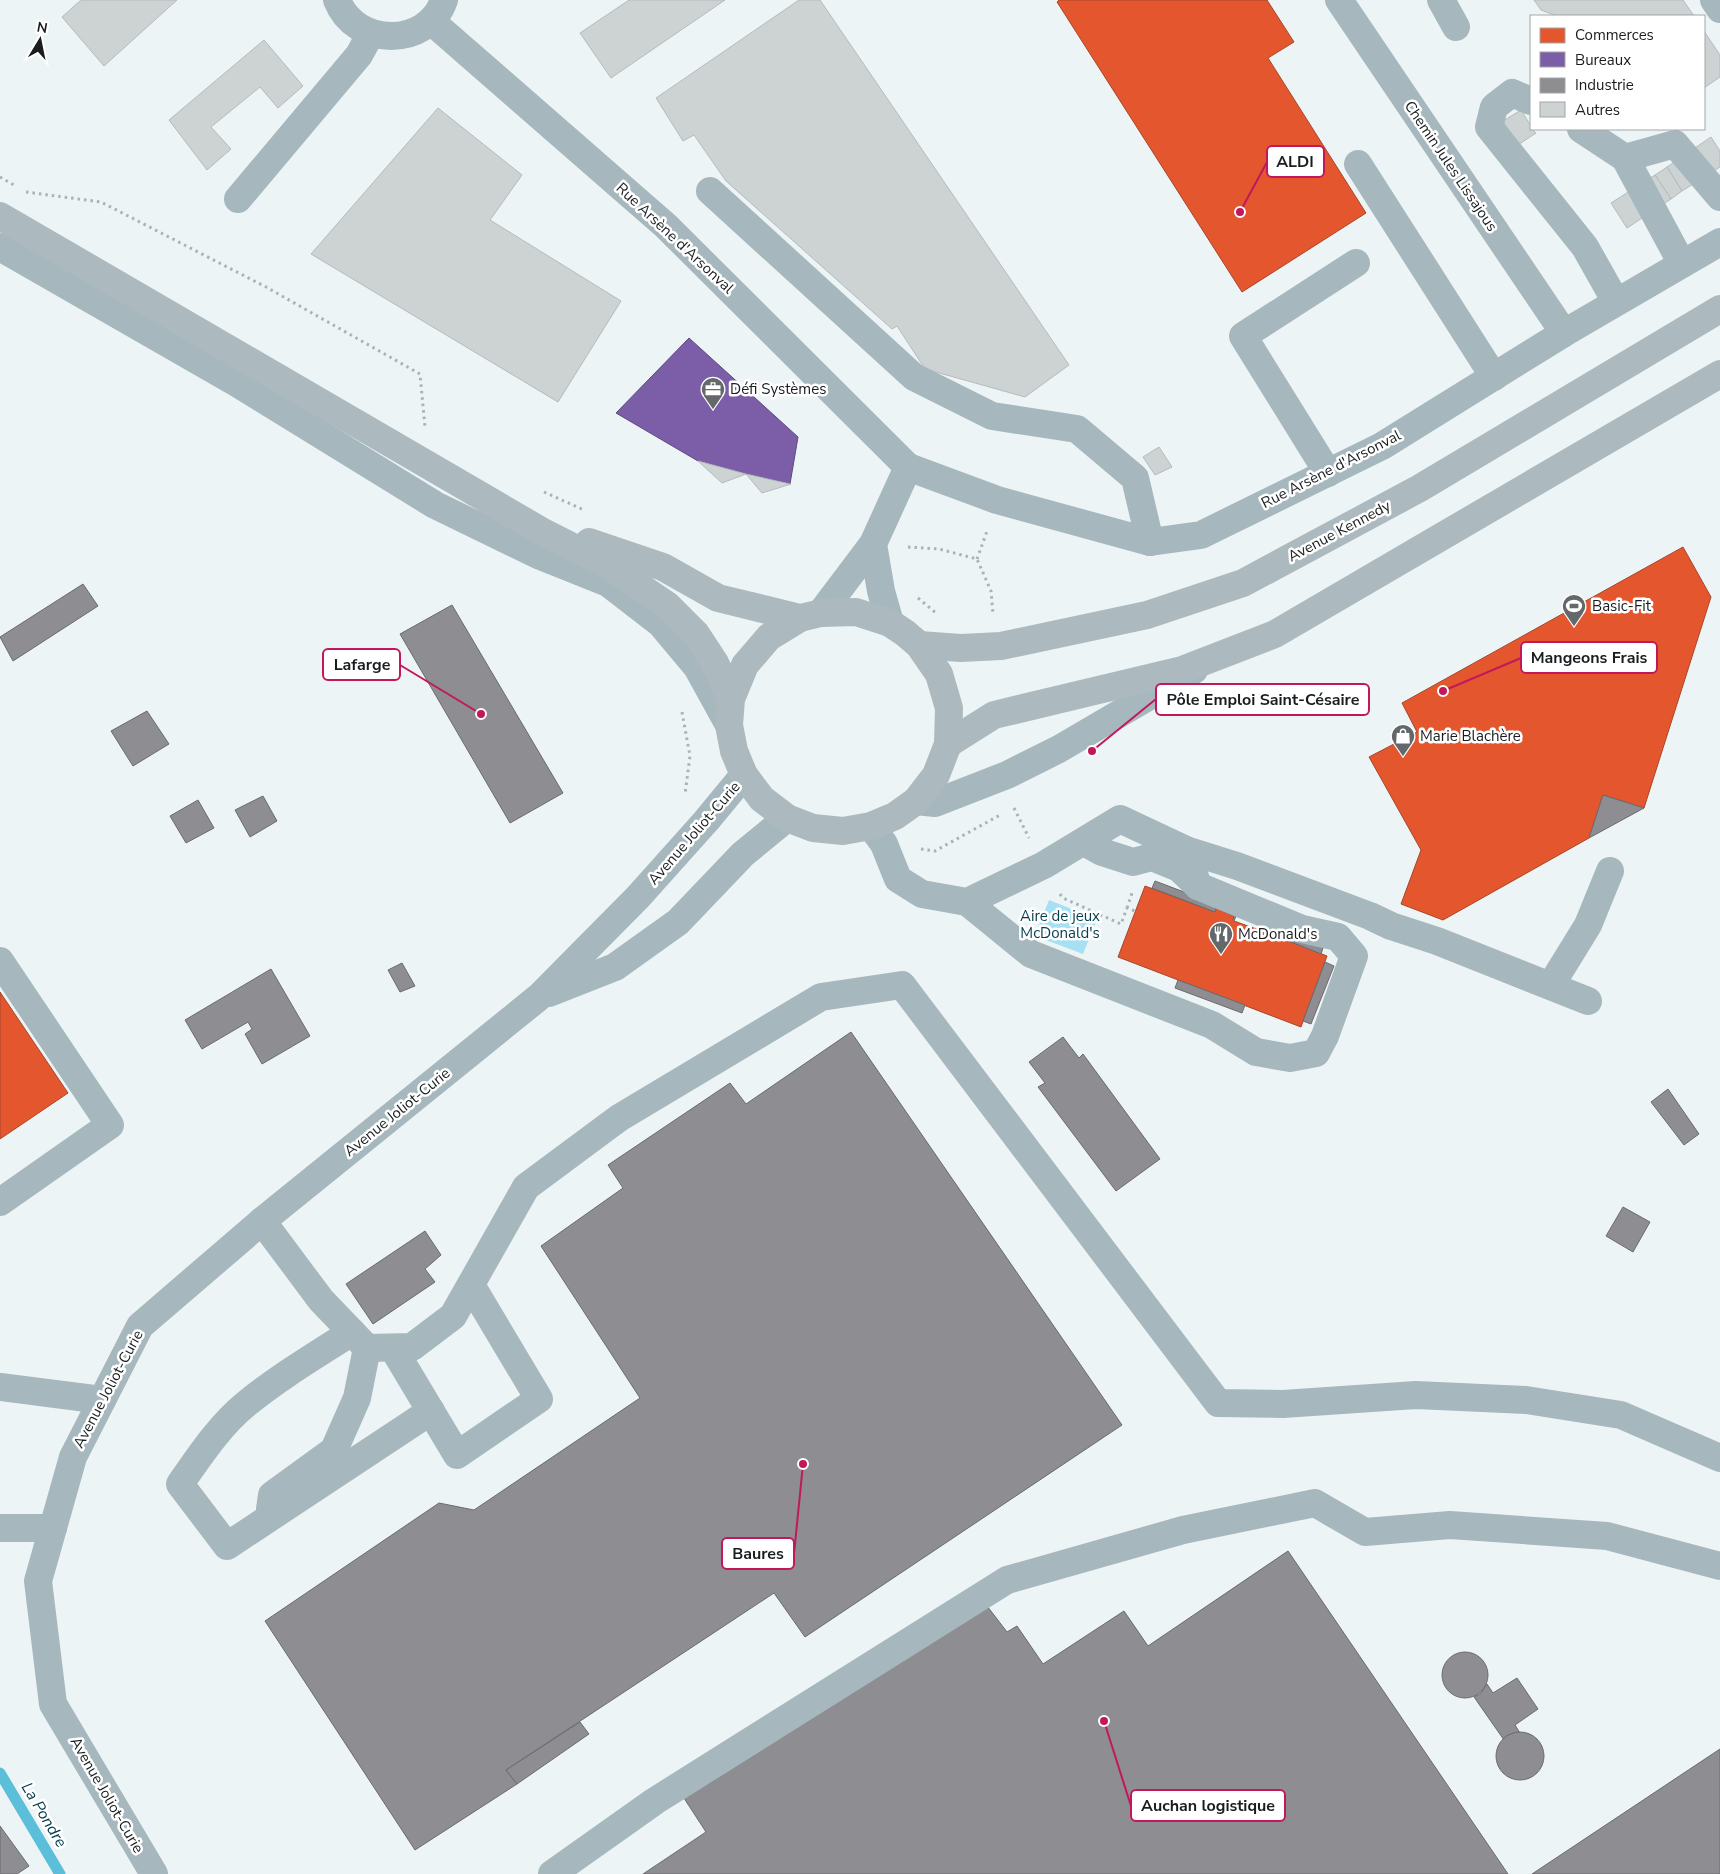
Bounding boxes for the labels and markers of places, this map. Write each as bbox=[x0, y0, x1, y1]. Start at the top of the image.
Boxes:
callout: ALDI bbox=[1267, 146, 1324, 177]
office icon: Défi Systèmes bbox=[700, 376, 726, 410]
place label: Défi Systèmes bbox=[730, 379, 826, 399]
sports icon: Basic-Fit bbox=[1561, 593, 1587, 627]
place label: Basic-Fit bbox=[1592, 596, 1652, 616]
callout: Mangeons Frais bbox=[1521, 642, 1657, 673]
callout: Lafarge bbox=[323, 649, 400, 680]
callout: Pôle Emploi Saint-Césaire bbox=[1156, 684, 1369, 715]
shop icon: Marie Blachère bbox=[1390, 723, 1416, 757]
place label: Marie Blachère bbox=[1420, 726, 1521, 746]
restaurant icon: McDonald's bbox=[1208, 921, 1234, 955]
place label: McDonald's bbox=[1238, 924, 1317, 944]
callout: Baures bbox=[722, 1538, 794, 1569]
callout: Auchan logistique bbox=[1131, 1790, 1285, 1821]

